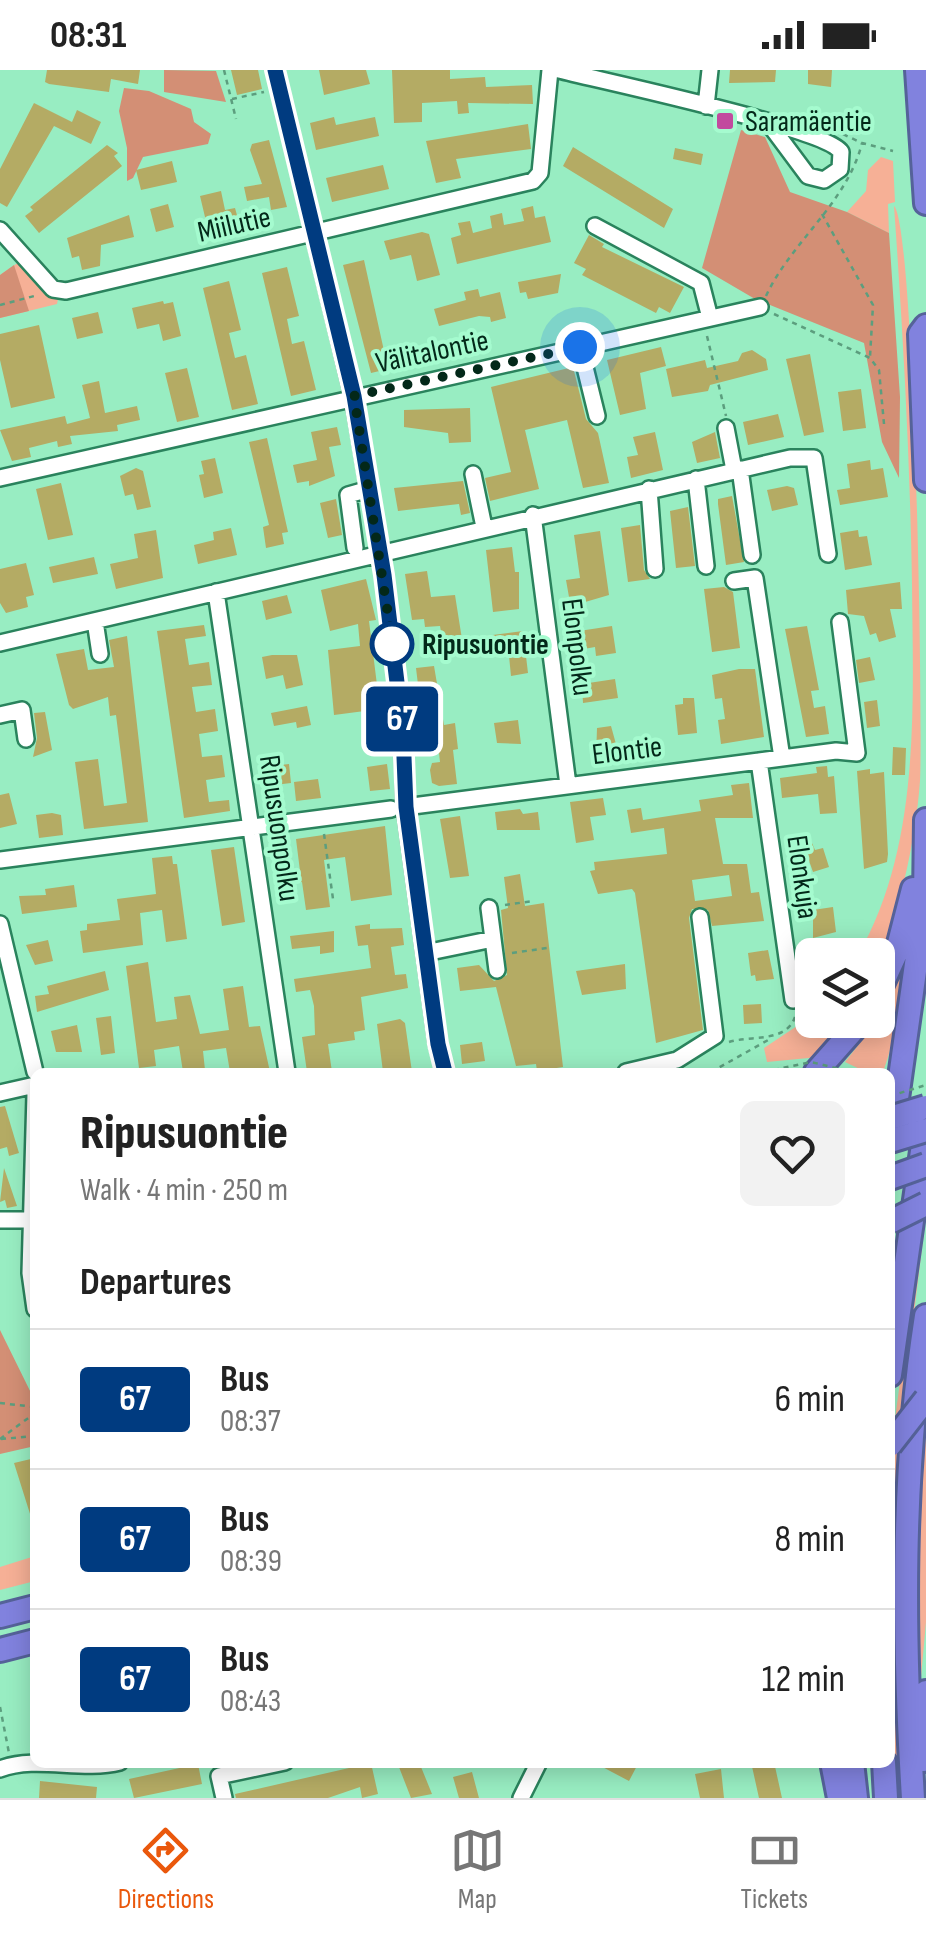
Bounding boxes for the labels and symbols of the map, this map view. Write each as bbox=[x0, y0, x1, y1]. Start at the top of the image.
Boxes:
place label: Saramäentie bbox=[745, 104, 872, 140]
marker: Saramäentie bbox=[714, 110, 736, 132]
street label: Miilutie bbox=[194, 199, 274, 251]
street label: Välitalontie bbox=[373, 322, 492, 381]
your location bbox=[555, 322, 605, 372]
street label: Elonpolku bbox=[553, 596, 601, 698]
marker: Ripusuontie bbox=[371, 623, 413, 665]
place label: Ripusuontie bbox=[422, 627, 549, 663]
line badge: 67 bbox=[357, 686, 447, 752]
street label: Elontie bbox=[590, 729, 664, 773]
street label: Ripusuonpolku bbox=[251, 753, 307, 904]
street label: Elonkuja bbox=[778, 833, 826, 921]

